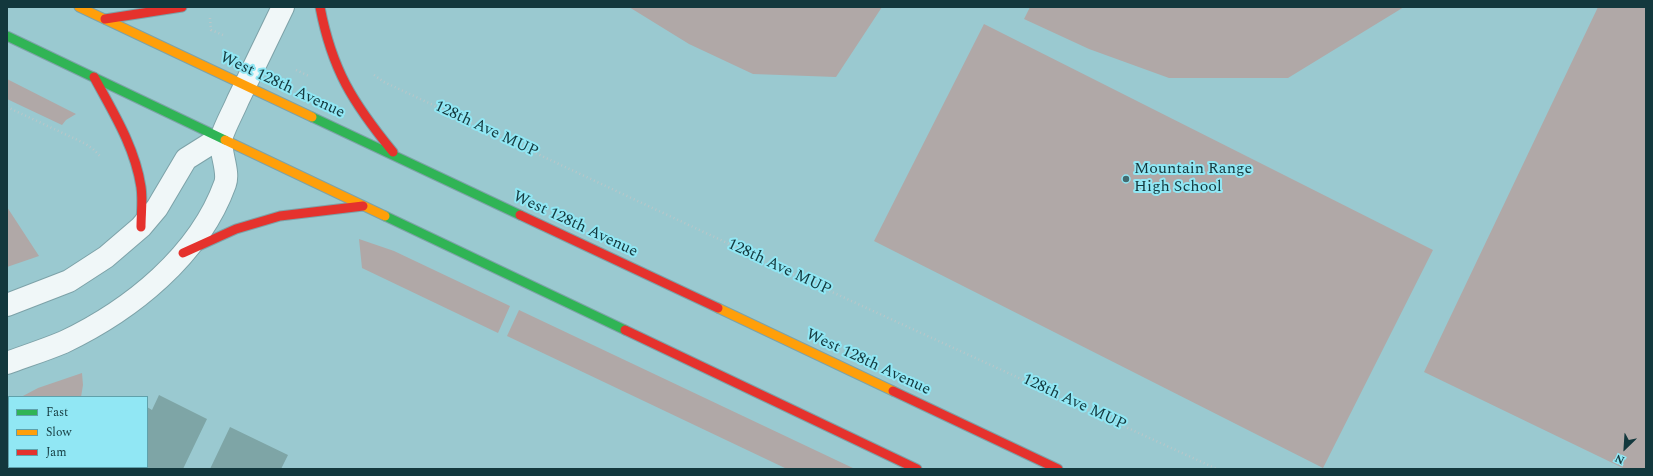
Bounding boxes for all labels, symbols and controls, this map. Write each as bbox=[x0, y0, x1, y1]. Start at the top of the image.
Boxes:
street label: West 128th Avenue bbox=[217, 49, 347, 123]
street label: 128th Ave MUP bbox=[431, 98, 541, 162]
place label: Mountain Range High School bbox=[1134, 160, 1252, 198]
marker: Mountain Range High School bbox=[1121, 174, 1131, 184]
street label: West 128th Avenue bbox=[510, 188, 640, 262]
street label: 128th Ave MUP bbox=[724, 236, 834, 300]
street label: West 128th Avenue bbox=[803, 326, 933, 400]
street label: 128th Ave MUP bbox=[1019, 371, 1129, 435]
legend bbox=[8, 396, 148, 468]
text: Fast bbox=[46, 403, 68, 422]
text: Slow bbox=[46, 423, 71, 442]
north arrow bbox=[1605, 428, 1645, 468]
text: Jam bbox=[46, 443, 67, 462]
text: N bbox=[1612, 450, 1627, 469]

